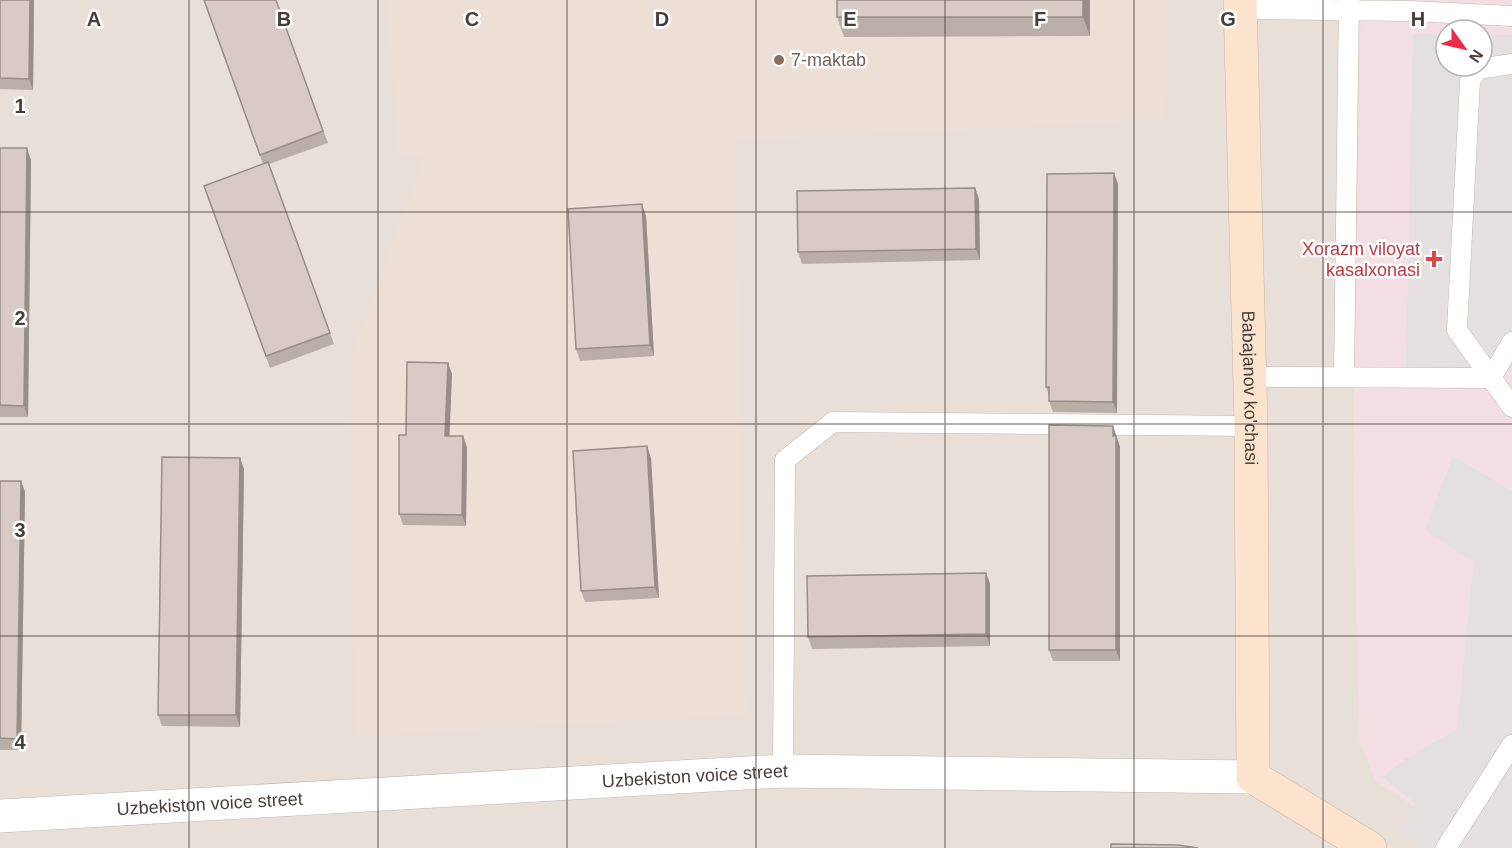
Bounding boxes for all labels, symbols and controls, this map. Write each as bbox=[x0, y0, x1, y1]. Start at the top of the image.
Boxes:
text: A bbox=[87, 8, 101, 30]
text: B bbox=[277, 8, 291, 30]
text: C bbox=[465, 8, 479, 30]
text: D bbox=[655, 8, 669, 30]
text: E bbox=[843, 8, 857, 30]
text: F bbox=[1034, 8, 1046, 30]
text: G bbox=[1220, 8, 1236, 30]
text: H bbox=[1411, 8, 1425, 30]
north arrow bbox=[1434, 18, 1494, 78]
text: N bbox=[1466, 47, 1486, 66]
place label: 7-maktab bbox=[791, 50, 866, 70]
marker: 7-maktab bbox=[772, 53, 786, 67]
text: 1 bbox=[14, 95, 26, 117]
place label: Xorazm viloyat kasalxonasi bbox=[1302, 239, 1420, 280]
marker: Xorazm viloyat kasalxonasi bbox=[1425, 250, 1443, 268]
text: 2 bbox=[14, 307, 26, 329]
street label: Babajanov ko'chasi bbox=[1238, 310, 1261, 465]
text: 3 bbox=[14, 519, 26, 541]
text: 4 bbox=[14, 731, 26, 753]
street label: Uzbekiston voice street bbox=[601, 761, 788, 791]
street label: Uzbekiston voice street bbox=[116, 789, 303, 819]

